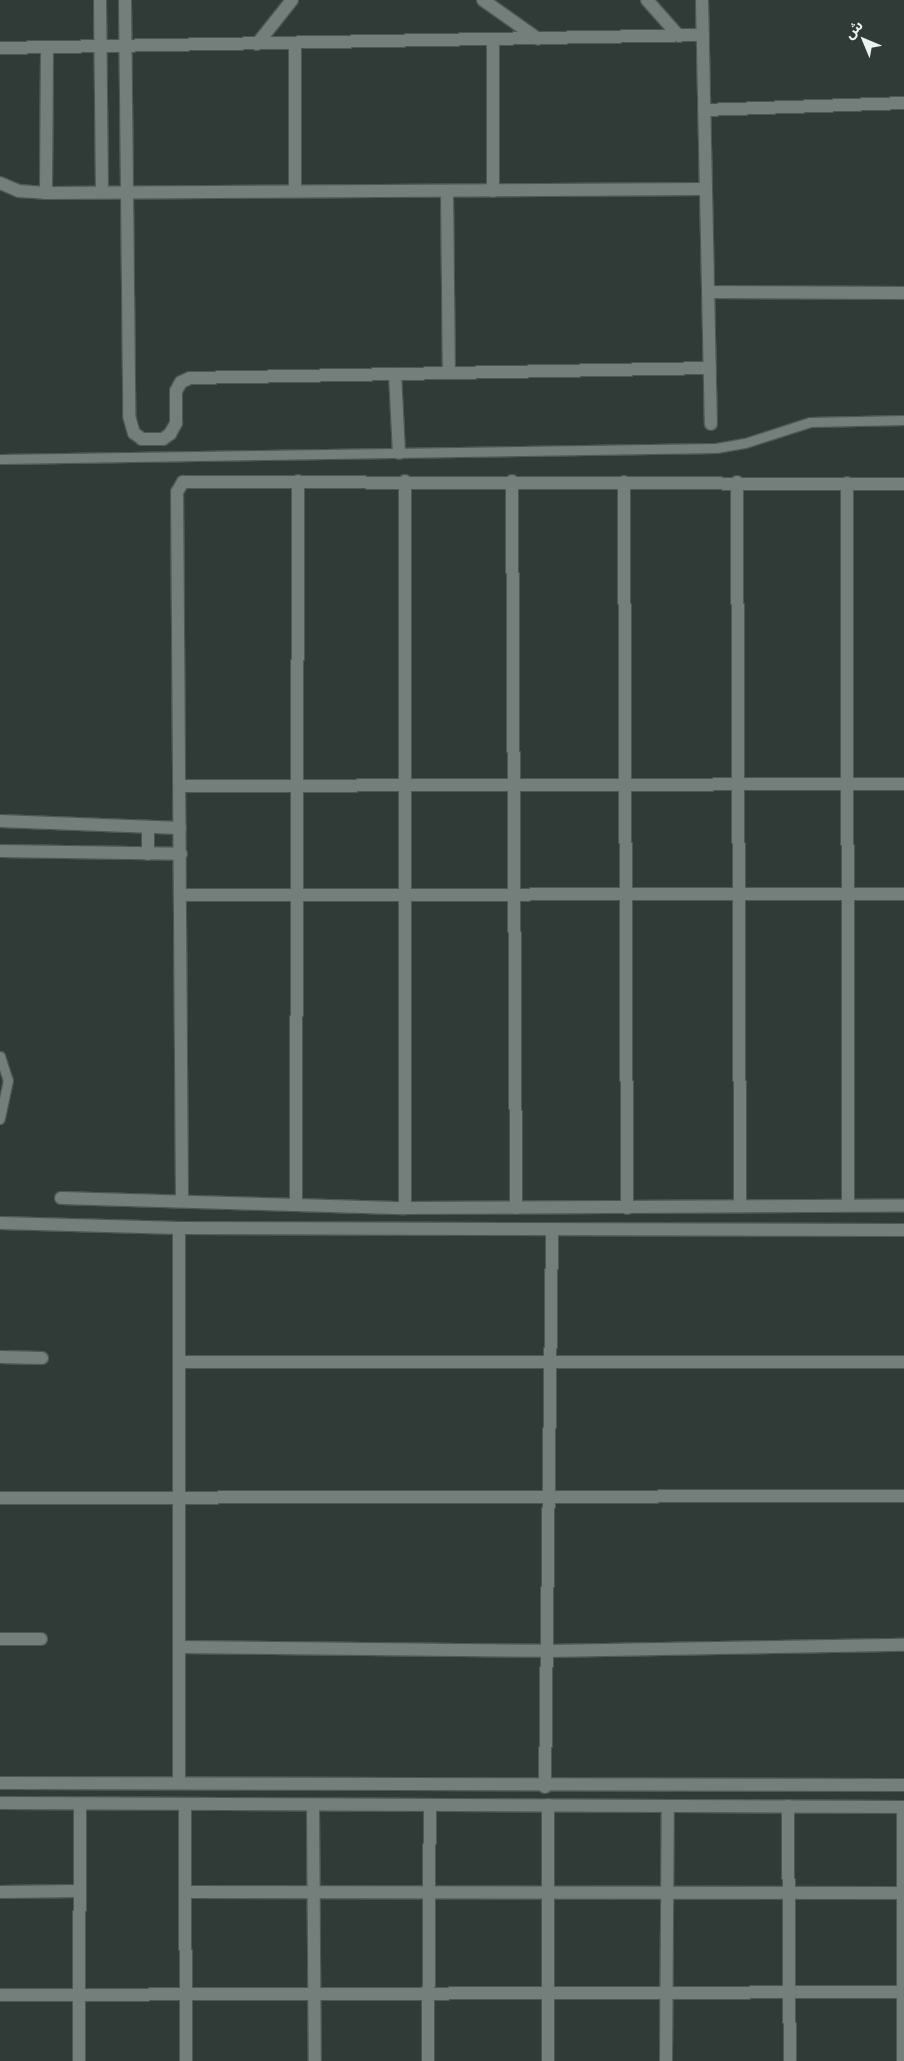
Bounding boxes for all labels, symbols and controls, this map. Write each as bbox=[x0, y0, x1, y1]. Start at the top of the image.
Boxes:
north arrow bbox=[839, 15, 889, 65]
text: ش bbox=[841, 17, 866, 42]

